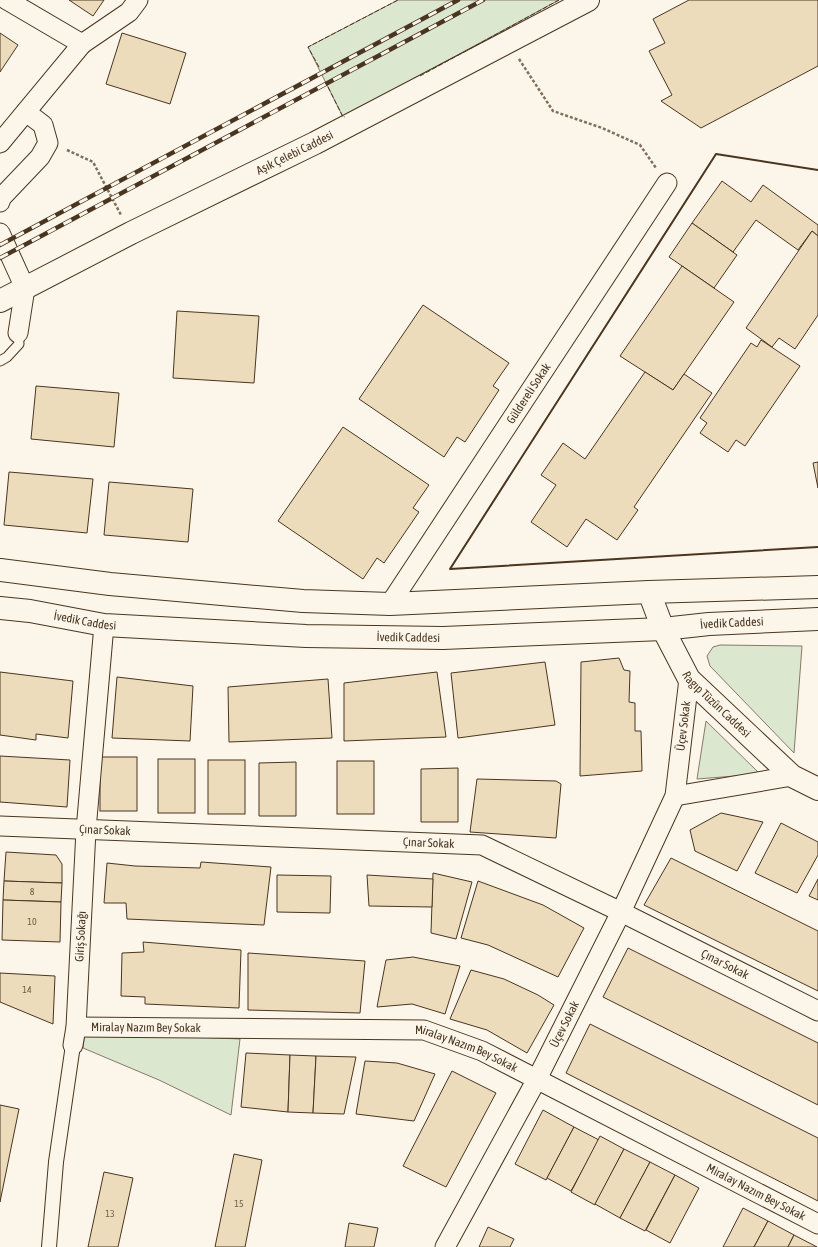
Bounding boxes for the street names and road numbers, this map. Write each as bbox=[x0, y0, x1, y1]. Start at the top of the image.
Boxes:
street label: Aşık Çelebi Caddesi bbox=[254, 128, 336, 178]
street label: Güldereli Sokak bbox=[503, 360, 554, 427]
street label: İvedik Caddesi bbox=[52, 609, 117, 633]
street label: İvedik Caddesi bbox=[699, 615, 764, 632]
street label: İvedik Caddesi bbox=[376, 630, 440, 645]
street label: Ragıp Tüzün Caddesi bbox=[679, 669, 754, 740]
street label: Üçev Sokak bbox=[673, 699, 693, 752]
street label: Çınar Sokak bbox=[79, 822, 132, 838]
street label: Çınar Sokak bbox=[403, 835, 455, 851]
street label: Giriş Sokağı bbox=[72, 911, 89, 962]
street label: Çınar Sokak bbox=[699, 946, 752, 982]
street label: Üçev Sokak bbox=[547, 998, 583, 1050]
street label: Miralay Nazım Bey Sokak bbox=[91, 1020, 202, 1035]
street label: Miralay Nazım Bey Sokak bbox=[415, 1023, 521, 1075]
street label: Miralay Nazım Bey Sokak bbox=[704, 1161, 809, 1224]

